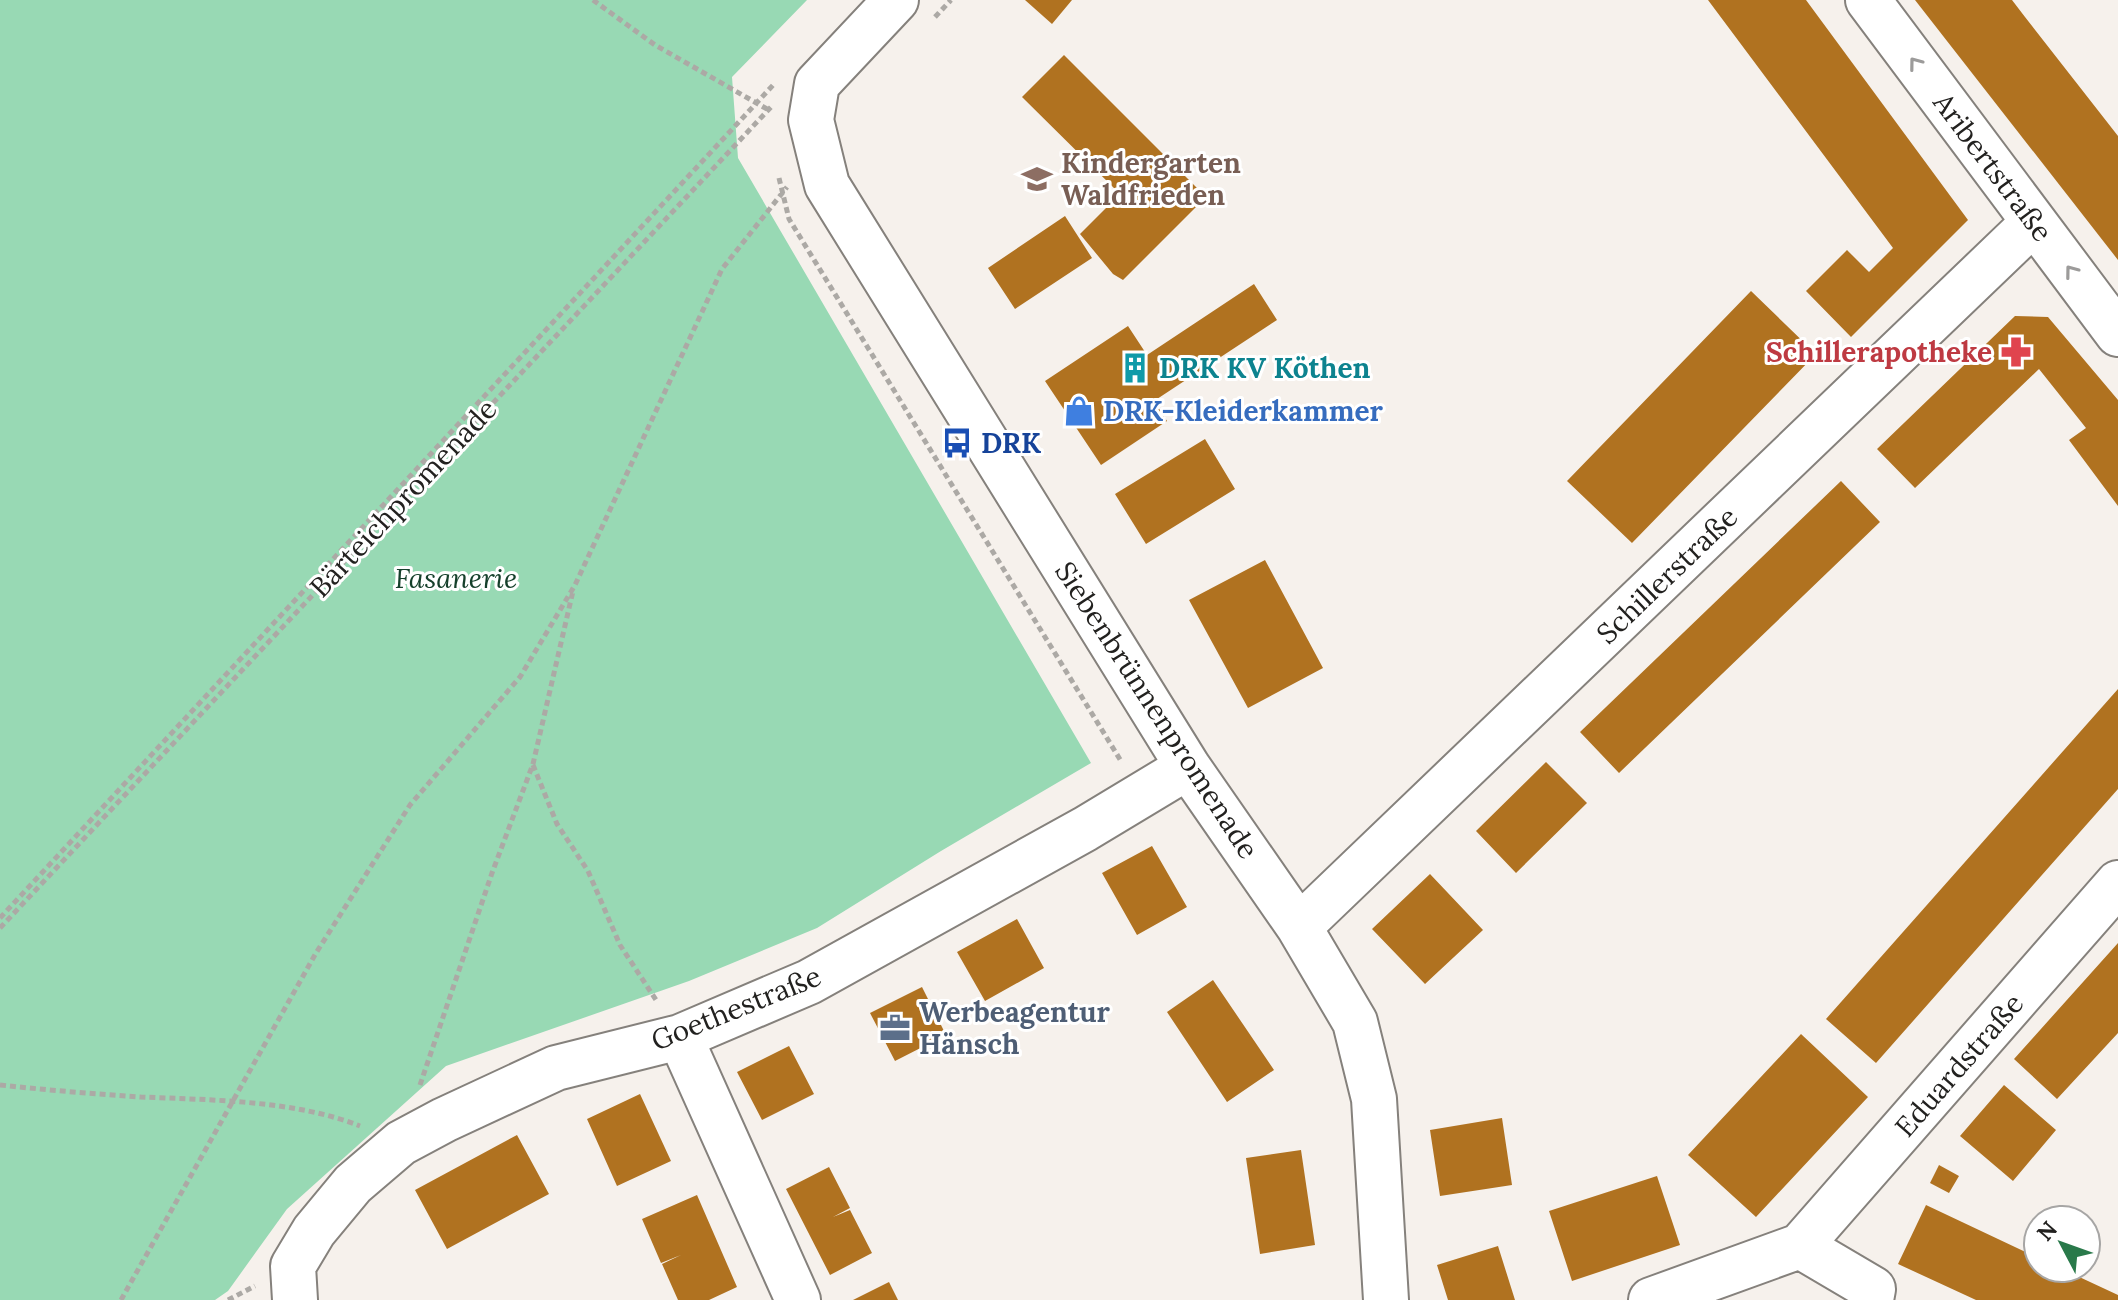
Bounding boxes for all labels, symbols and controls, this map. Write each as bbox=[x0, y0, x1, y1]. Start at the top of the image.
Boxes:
one-way arrow bbox=[1910, 58, 1925, 72]
street label: Aribertstraße bbox=[1925, 85, 2061, 248]
place label: Kindergarten Waldfrieden bbox=[1061, 145, 1241, 213]
school or university icon: Kindergarten Waldfrieden bbox=[1020, 162, 1054, 196]
one-way arrow bbox=[2066, 266, 2080, 280]
place label: Schillerapotheke bbox=[1766, 334, 1992, 370]
pharmacy icon: Schillerapotheke bbox=[1999, 335, 2033, 369]
place label: DRK KV Köthen bbox=[1159, 350, 1371, 386]
building icon: DRK KV Köthen bbox=[1118, 351, 1152, 385]
street label: Bärteichpromenade bbox=[302, 391, 504, 605]
place label: DRK-Kleiderkammer bbox=[1103, 393, 1384, 429]
shop icon: DRK-Kleiderkammer bbox=[1062, 394, 1096, 428]
place label: DRK bbox=[981, 425, 1041, 461]
bus stop icon: DRK bbox=[940, 426, 974, 460]
street label: Schillerstraße bbox=[1589, 499, 1745, 651]
street label: Siebenbrünnenpromenade bbox=[1047, 555, 1267, 865]
park label: Fasanerie bbox=[395, 560, 517, 596]
street label: Goethestraße bbox=[646, 958, 826, 1058]
street label: Eduardstraße bbox=[1887, 986, 2031, 1144]
place label: Werbeagentur Hänsch bbox=[919, 994, 1111, 1062]
office icon: Werbeagentur Hänsch bbox=[878, 1011, 912, 1045]
north arrow bbox=[2022, 1204, 2102, 1284]
text: N bbox=[2031, 1215, 2063, 1246]

